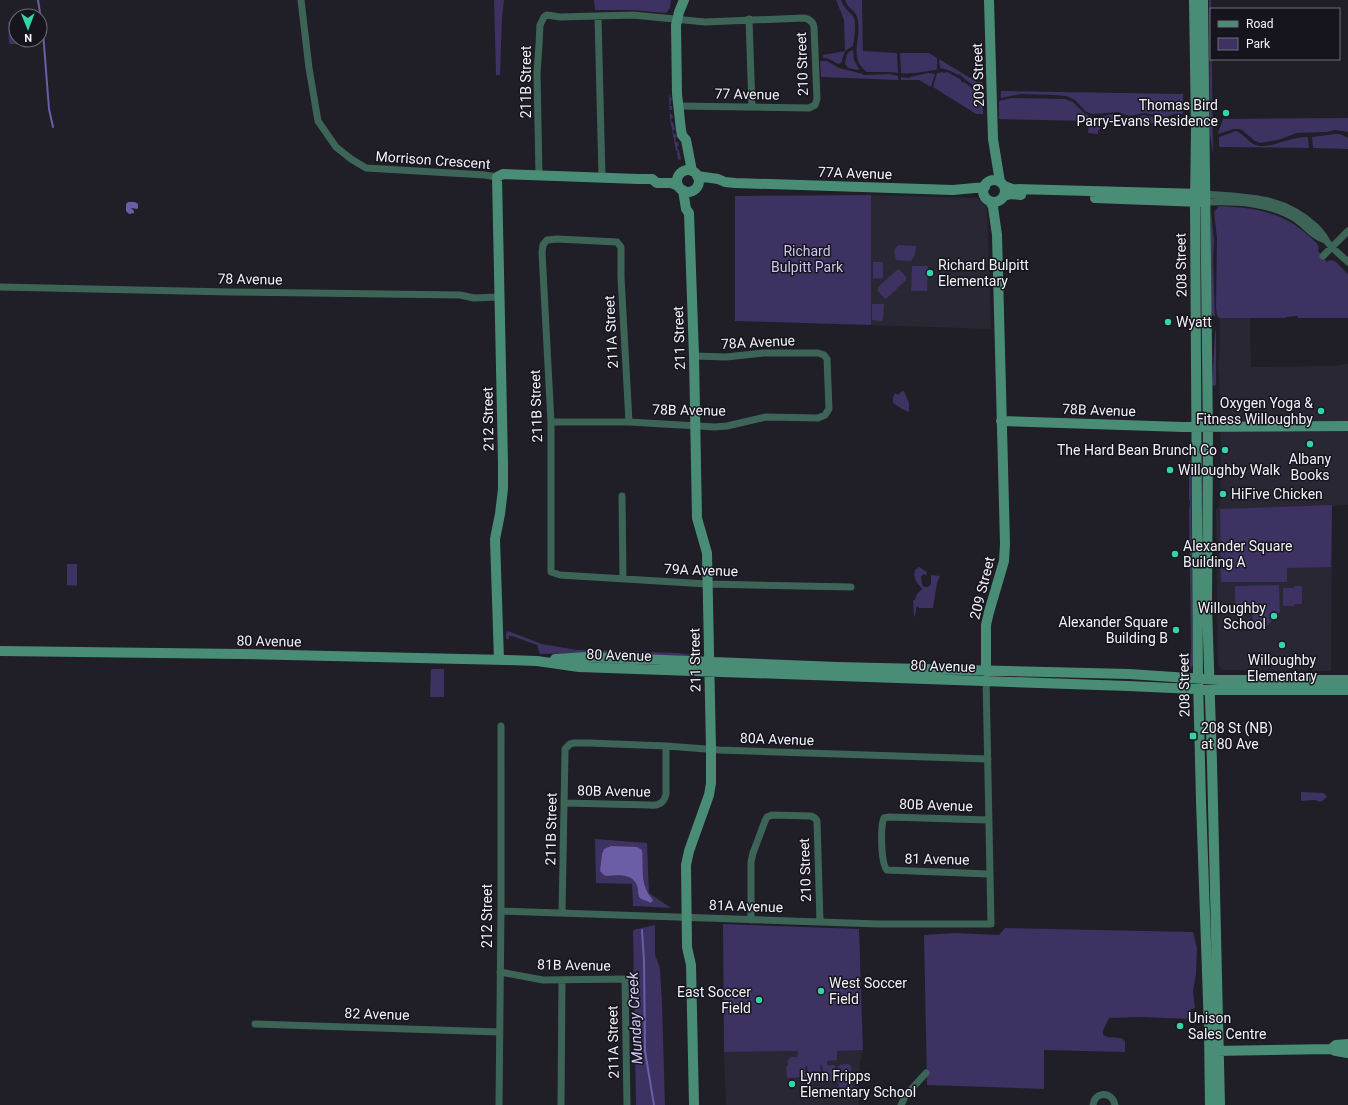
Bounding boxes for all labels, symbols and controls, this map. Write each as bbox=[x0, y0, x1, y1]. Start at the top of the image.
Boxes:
north arrow bbox=[8, 8, 48, 48]
legend bbox=[1210, 8, 1340, 60]
text: Road bbox=[1246, 17, 1274, 31]
text: N bbox=[24, 31, 32, 44]
street label: 210 Street bbox=[793, 31, 811, 96]
text: Park bbox=[1246, 37, 1271, 51]
street label: 209 Street bbox=[969, 42, 987, 107]
street label: 211B Street bbox=[518, 45, 534, 118]
street label: 77 Avenue bbox=[714, 85, 780, 103]
place label: Thomas Bird Parry-Evans Residence bbox=[1077, 97, 1218, 129]
marker: Thomas Bird Parry-Evans Residence bbox=[1221, 108, 1231, 118]
street label: Morrison Crescent bbox=[375, 148, 491, 172]
street label: 77A Avenue bbox=[818, 164, 892, 182]
street label: 208 Street bbox=[1172, 232, 1190, 297]
park label: Richard Bulpitt Park bbox=[771, 243, 844, 275]
place label: Richard Bulpitt Elementary bbox=[938, 257, 1029, 289]
marker: Richard Bulpitt Elementary bbox=[925, 268, 935, 278]
street label: 78 Avenue bbox=[217, 270, 283, 288]
street label: 211A Street bbox=[601, 295, 621, 369]
street label: 211 Street bbox=[670, 305, 688, 370]
place label: Wyatt bbox=[1176, 314, 1212, 330]
marker: Wyatt bbox=[1163, 317, 1173, 327]
street label: 78A Avenue bbox=[721, 332, 795, 352]
street label: 211B Street bbox=[527, 369, 545, 443]
street label: 212 Street bbox=[479, 386, 497, 451]
place label: Oxygen Yoga & Fitness Willoughby bbox=[1196, 395, 1313, 427]
street label: 78B Avenue bbox=[652, 401, 726, 419]
street label: 78B Avenue bbox=[1062, 401, 1136, 419]
marker: Oxygen Yoga & Fitness Willoughby bbox=[1316, 406, 1326, 416]
marker: Albany Books bbox=[1305, 439, 1315, 449]
place label: The Hard Bean Brunch Co bbox=[1057, 442, 1217, 458]
marker: The Hard Bean Brunch Co bbox=[1220, 445, 1230, 455]
place label: Albany Books bbox=[1289, 451, 1332, 483]
place label: Willoughby Walk bbox=[1178, 462, 1281, 478]
marker: Willoughby Walk bbox=[1165, 465, 1175, 475]
place label: HiFive Chicken bbox=[1231, 486, 1323, 502]
marker: HiFive Chicken bbox=[1218, 489, 1228, 499]
place label: Alexander Square Building A bbox=[1183, 538, 1292, 570]
marker: Alexander Square Building A bbox=[1170, 549, 1180, 559]
street label: 209 Street bbox=[966, 555, 998, 621]
street label: 79A Avenue bbox=[664, 561, 738, 579]
place label: Willoughby School bbox=[1198, 600, 1266, 632]
marker: Willoughby School bbox=[1269, 611, 1279, 621]
place label: Alexander Square Building B bbox=[1059, 614, 1168, 646]
marker: Alexander Square Building B bbox=[1171, 625, 1181, 635]
street label: 211 Street bbox=[686, 627, 704, 692]
street label: 80 Avenue bbox=[236, 632, 302, 650]
marker: Willoughby Elementary bbox=[1277, 640, 1287, 650]
street label: 80 Avenue bbox=[586, 646, 652, 664]
street label: 208 Street bbox=[1175, 652, 1193, 717]
place label: Willoughby Elementary bbox=[1247, 652, 1317, 684]
street label: 80 Avenue bbox=[910, 657, 976, 675]
place label: 208 St (NB) at 80 Ave bbox=[1201, 720, 1273, 752]
street label: 80A Avenue bbox=[740, 730, 814, 748]
marker: 208 St (NB) at 80 Ave bbox=[1188, 731, 1198, 741]
street label: 80B Avenue bbox=[577, 782, 651, 800]
street label: 211B Street bbox=[542, 792, 560, 866]
street label: 80B Avenue bbox=[899, 796, 973, 814]
street label: 210 Street bbox=[796, 837, 814, 902]
street label: 81 Avenue bbox=[904, 850, 970, 868]
street label: 212 Street bbox=[479, 884, 495, 948]
street label: 81A Avenue bbox=[709, 897, 783, 915]
street label: 81B Avenue bbox=[537, 956, 611, 974]
water label: Munday Creek bbox=[624, 971, 646, 1065]
place label: West Soccer Field bbox=[829, 975, 907, 1007]
place label: East Soccer Field bbox=[677, 984, 751, 1016]
marker: West Soccer Field bbox=[816, 986, 826, 996]
marker: East Soccer Field bbox=[754, 995, 764, 1005]
street label: 82 Avenue bbox=[344, 1005, 410, 1023]
street label: 211A Street bbox=[604, 1005, 622, 1079]
place label: Unison Sales Centre bbox=[1188, 1010, 1266, 1042]
marker: Unison Sales Centre bbox=[1175, 1021, 1185, 1031]
place label: Lynn Fripps Elementary School bbox=[800, 1068, 916, 1100]
marker: Lynn Fripps Elementary School bbox=[787, 1079, 797, 1089]

